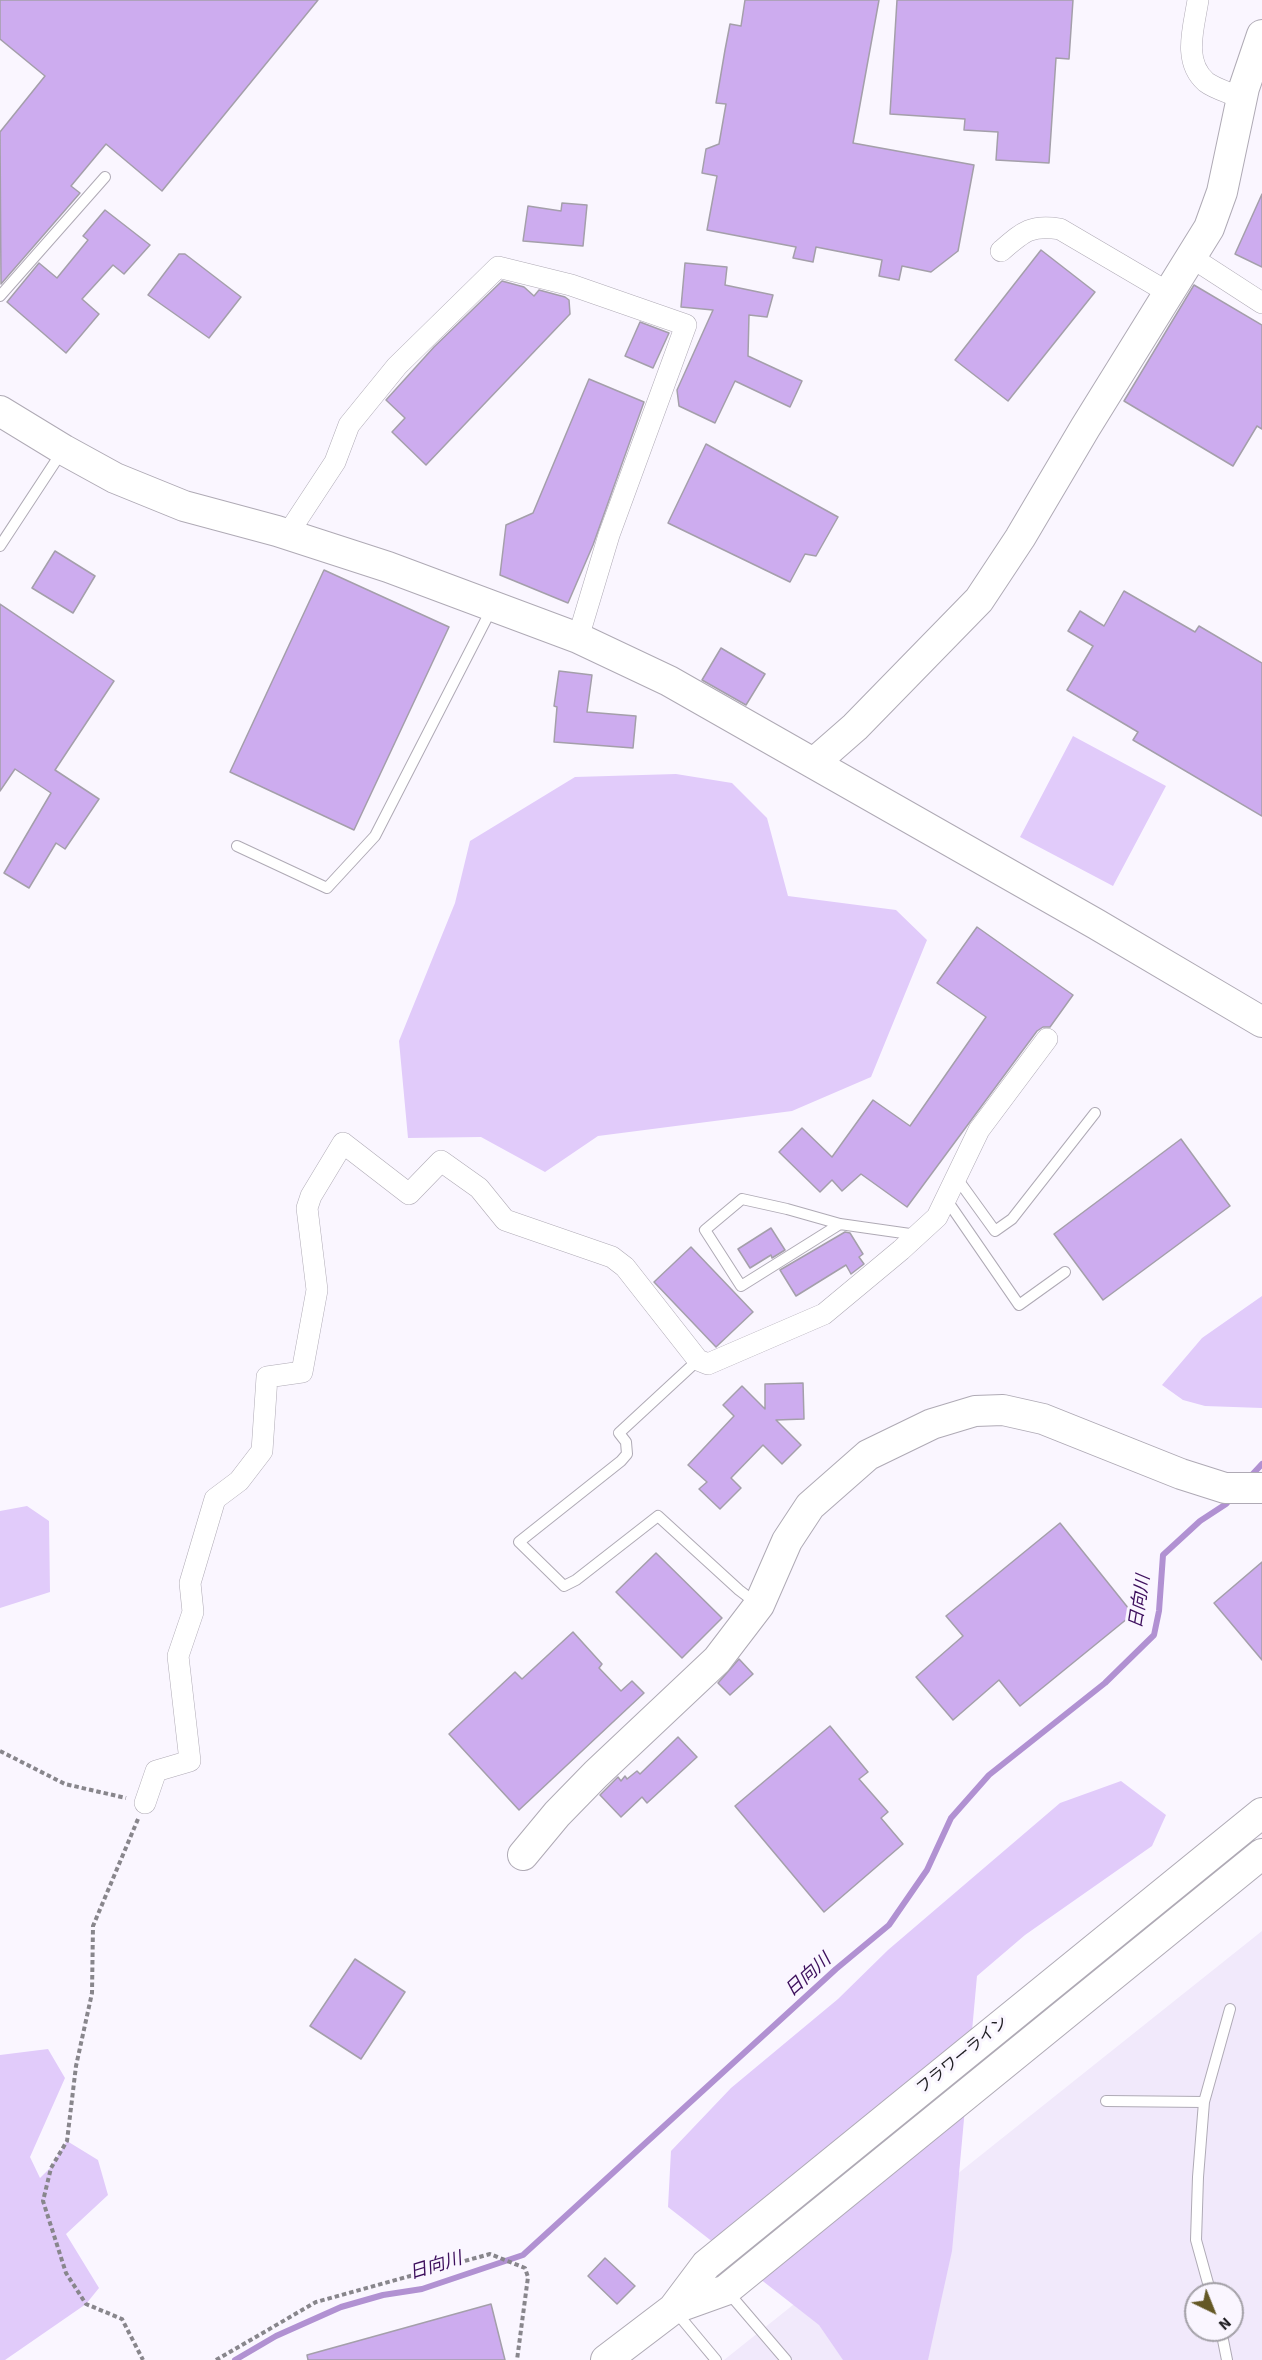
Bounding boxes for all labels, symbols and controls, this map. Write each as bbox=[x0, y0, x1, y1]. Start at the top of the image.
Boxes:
water label: 日向川 bbox=[1126, 1574, 1156, 1630]
water label: 日向川 bbox=[782, 1950, 836, 2002]
street label: フラワーライン bbox=[913, 2013, 1013, 2099]
water label: 日向川 bbox=[407, 2249, 465, 2285]
north arrow bbox=[1184, 2282, 1244, 2342]
text: N bbox=[1214, 2312, 1236, 2335]

